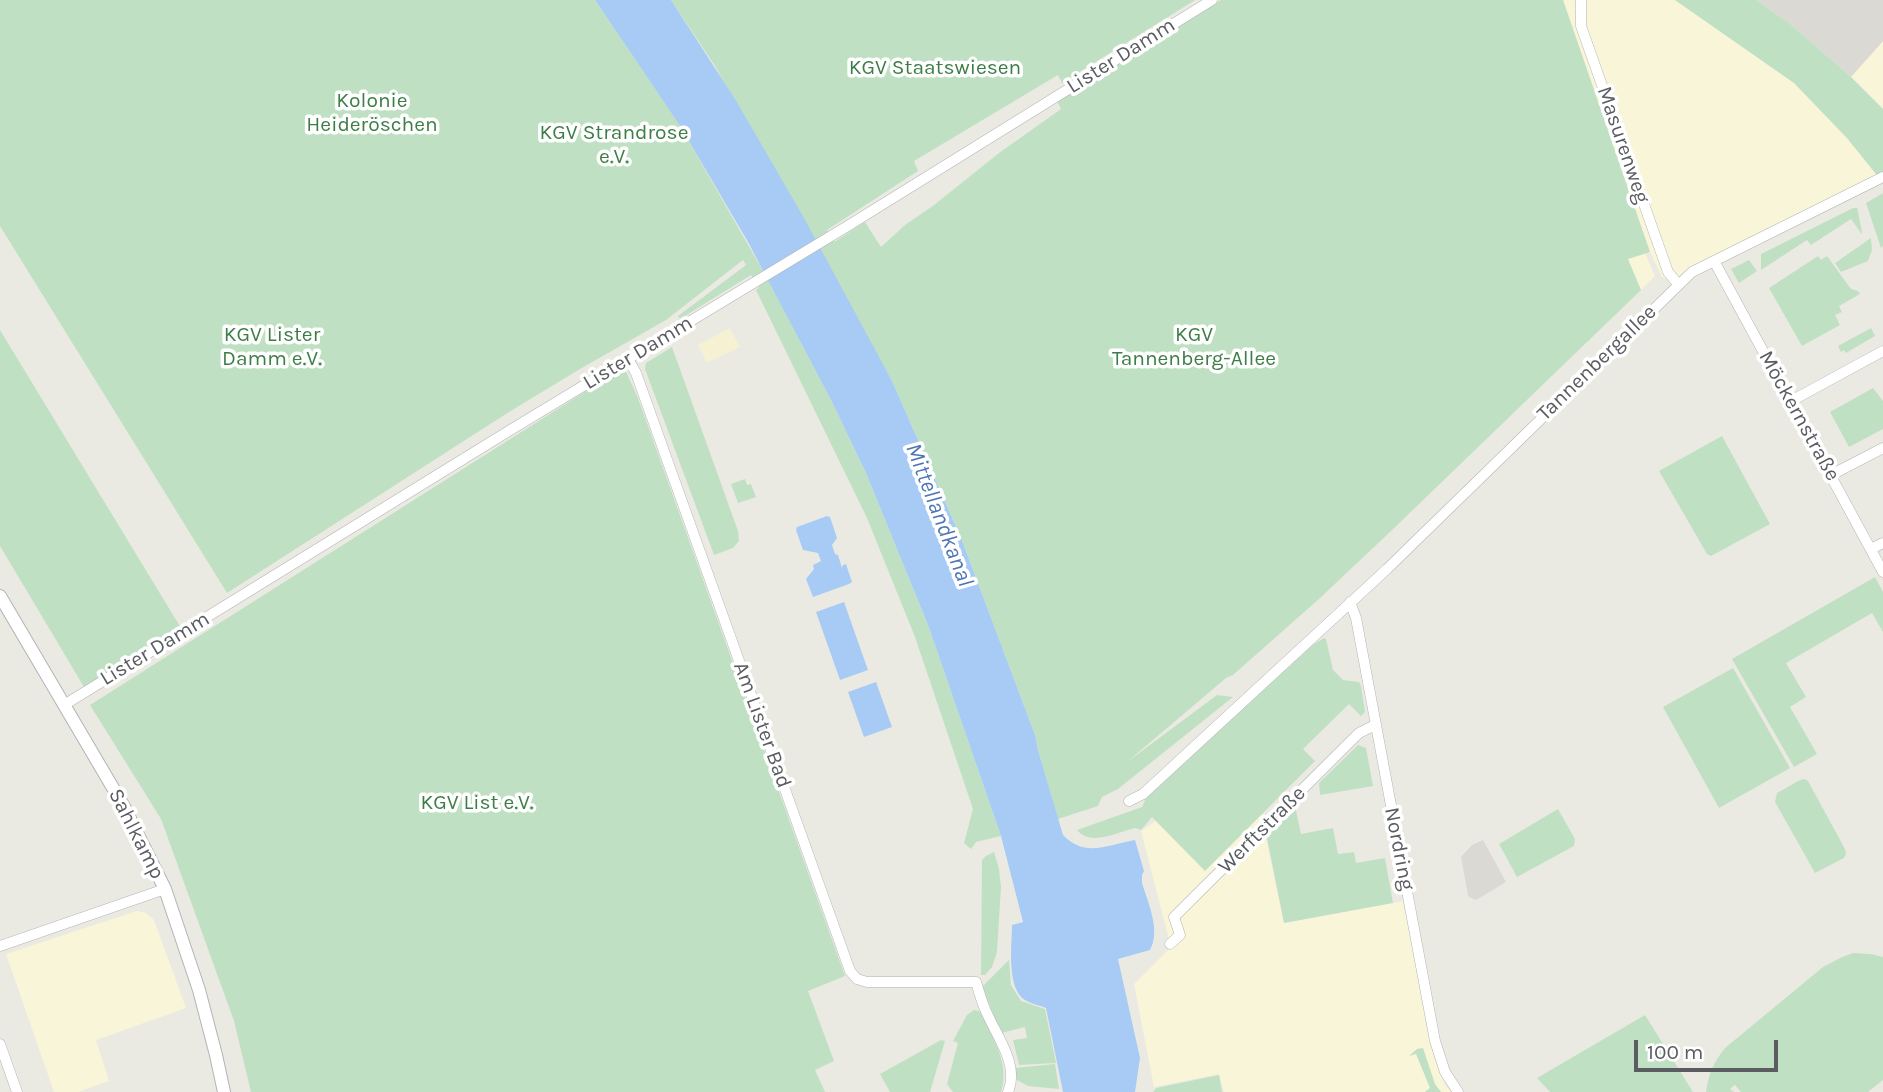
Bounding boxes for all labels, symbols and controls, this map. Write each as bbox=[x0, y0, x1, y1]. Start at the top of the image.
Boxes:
street label: Lister Damm bbox=[1062, 13, 1180, 99]
park label: KGV Staatswiesen bbox=[849, 55, 1021, 81]
street label: Masurenweg bbox=[1591, 83, 1655, 207]
park label: Kolonie Heideröschen bbox=[306, 88, 438, 138]
park label: KGV Strandrose e.V. bbox=[540, 120, 688, 170]
street label: Tannenbergallee bbox=[1532, 300, 1662, 426]
street label: Lister Damm bbox=[579, 311, 697, 395]
park label: KGV Lister Damm e.V. bbox=[222, 322, 322, 372]
park label: KGV Tannenberg-Allee bbox=[1112, 322, 1276, 372]
street label: Möckernstraße bbox=[1753, 347, 1845, 485]
water label: Mittellandkanal bbox=[899, 440, 979, 590]
street label: Lister Damm bbox=[96, 607, 214, 691]
street label: Am Lister Bad bbox=[728, 659, 796, 791]
street label: Werftstraße bbox=[1213, 781, 1311, 879]
street label: Sahlkamp bbox=[102, 785, 170, 883]
park label: KGV List e.V. bbox=[420, 790, 534, 816]
street label: Nordring bbox=[1379, 805, 1419, 893]
scale bar bbox=[1638, 1026, 1782, 1070]
text: 100 m bbox=[1647, 1040, 1704, 1064]

